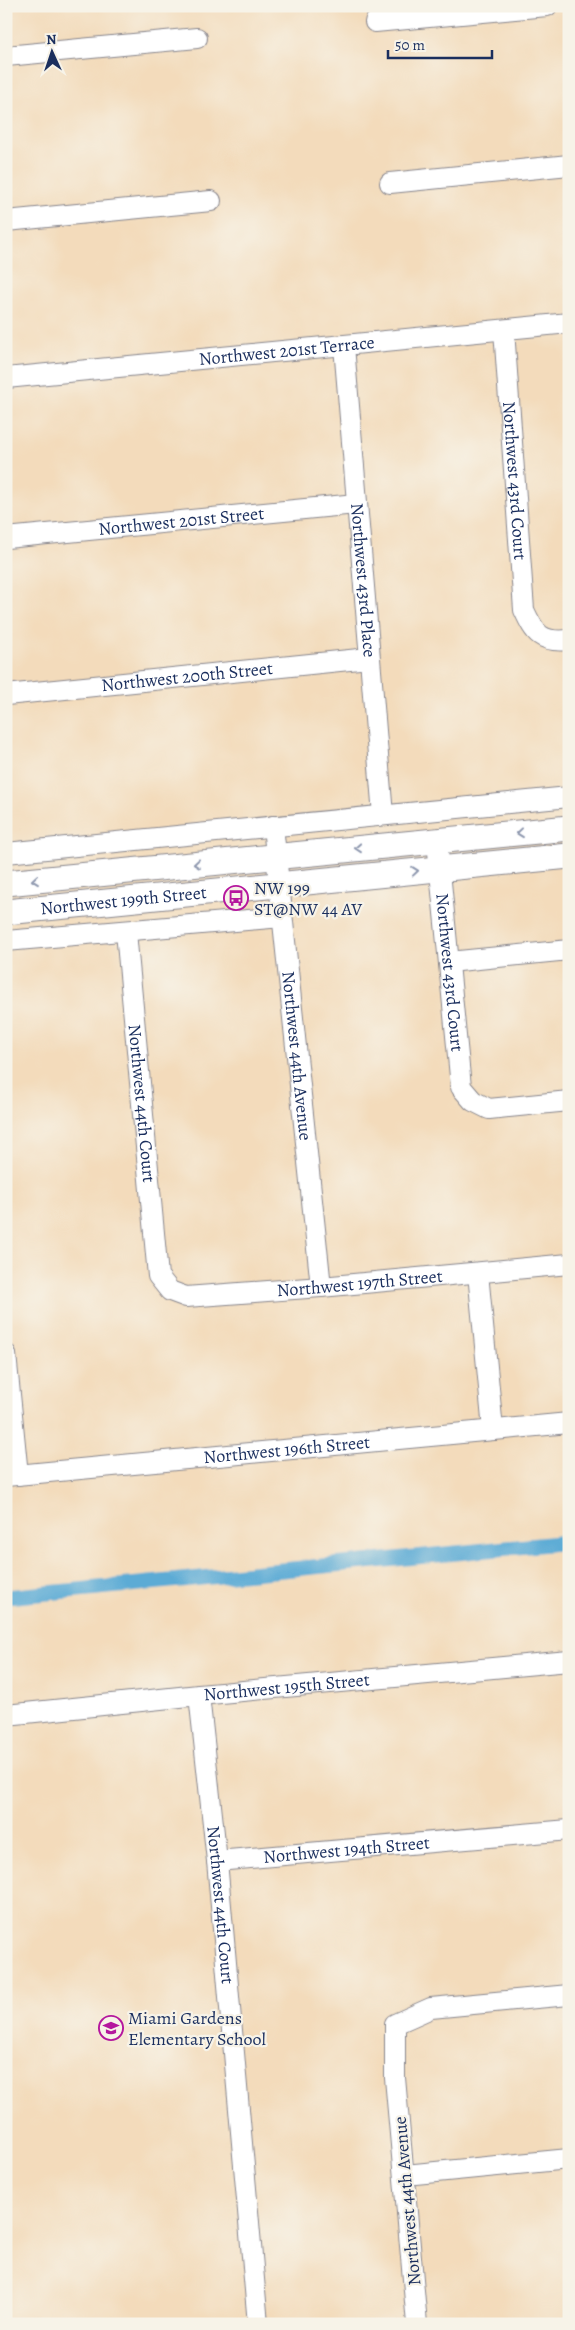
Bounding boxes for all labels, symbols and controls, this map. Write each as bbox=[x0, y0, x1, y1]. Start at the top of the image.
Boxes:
north arrow bbox=[28, 28, 78, 78]
scale bar bbox=[388, 28, 491, 60]
text: N bbox=[46, 30, 57, 49]
text: 50 m bbox=[395, 35, 425, 55]
street label: Northwest 201st Terrace bbox=[198, 330, 376, 371]
street label: Northwest 43rd Court bbox=[497, 400, 532, 561]
street label: Northwest 201st Street bbox=[97, 501, 265, 541]
street label: Northwest 43rd Place bbox=[345, 502, 382, 658]
street label: Northwest 200th Street bbox=[100, 656, 274, 697]
one-way arrow bbox=[516, 827, 524, 838]
one-way arrow bbox=[354, 842, 362, 853]
one-way arrow bbox=[192, 858, 200, 869]
one-way arrow bbox=[411, 866, 419, 877]
one-way arrow bbox=[31, 874, 39, 885]
place label: NW 199 ST@NW 44 AV bbox=[254, 876, 362, 921]
street label: Northwest 199th Street bbox=[39, 880, 208, 921]
bus stop icon: NW 199 ST@NW 44 AV bbox=[223, 885, 249, 911]
street label: Northwest 43rd Court bbox=[430, 892, 469, 1053]
street label: Northwest 44th Avenue bbox=[276, 970, 318, 1142]
street label: Northwest 44th Court bbox=[123, 1023, 161, 1184]
street label: Northwest 197th Street bbox=[276, 1264, 444, 1302]
street label: Northwest 196th Street bbox=[202, 1430, 371, 1469]
street label: Northwest 195th Street bbox=[203, 1667, 371, 1707]
street label: Northwest 44th Court bbox=[201, 1824, 240, 1985]
street label: Northwest 194th Street bbox=[262, 1830, 431, 1869]
place label: Miami Gardens Elementary School bbox=[128, 2006, 266, 2051]
school or university icon: Miami Gardens Elementary School bbox=[98, 2015, 124, 2041]
street label: Northwest 44th Avenue bbox=[388, 2115, 426, 2287]

